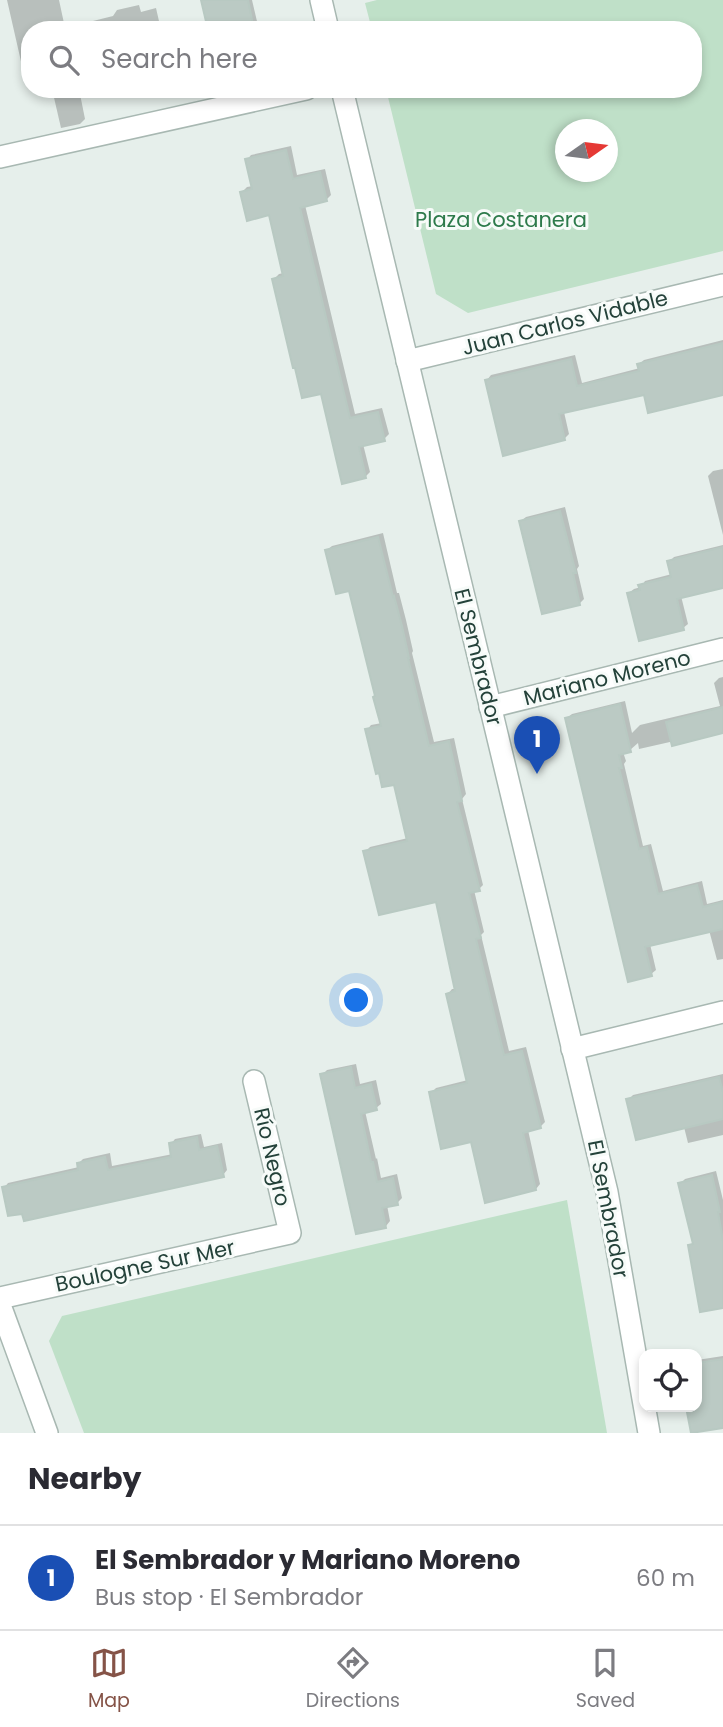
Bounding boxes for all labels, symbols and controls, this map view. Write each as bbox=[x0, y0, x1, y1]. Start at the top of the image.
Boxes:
search box bbox=[21, 21, 702, 98]
icon: search bbox=[45, 41, 83, 79]
text: Search here bbox=[101, 41, 258, 77]
north arrow bbox=[555, 119, 618, 182]
park label: Plaza Costanera bbox=[415, 205, 587, 234]
street label: Juan Carlos Vidable bbox=[459, 283, 671, 362]
street label: El Sembrador bbox=[447, 585, 510, 729]
street label: Mariano Moreno bbox=[520, 643, 693, 712]
pin: 1 bbox=[514, 716, 560, 774]
your location bbox=[339, 983, 373, 1017]
street label: Río Negro bbox=[247, 1105, 298, 1209]
street label: El Sembrador bbox=[581, 1137, 636, 1281]
street label: Boulogne Sur Mer bbox=[52, 1232, 237, 1299]
map controls bbox=[639, 1349, 702, 1412]
button: locate bbox=[639, 1349, 702, 1412]
text: Nearby bbox=[28, 1457, 142, 1500]
text: El Sembrador y Mariano Moreno bbox=[95, 1542, 520, 1578]
text: 1 bbox=[47, 1562, 55, 1594]
text: 60 m bbox=[636, 1562, 695, 1594]
text: Bus stop · El Sembrador bbox=[95, 1581, 363, 1613]
tab: Map bbox=[88, 1644, 130, 1715]
tab: Directions bbox=[306, 1644, 400, 1715]
tab: Saved bbox=[576, 1644, 635, 1715]

